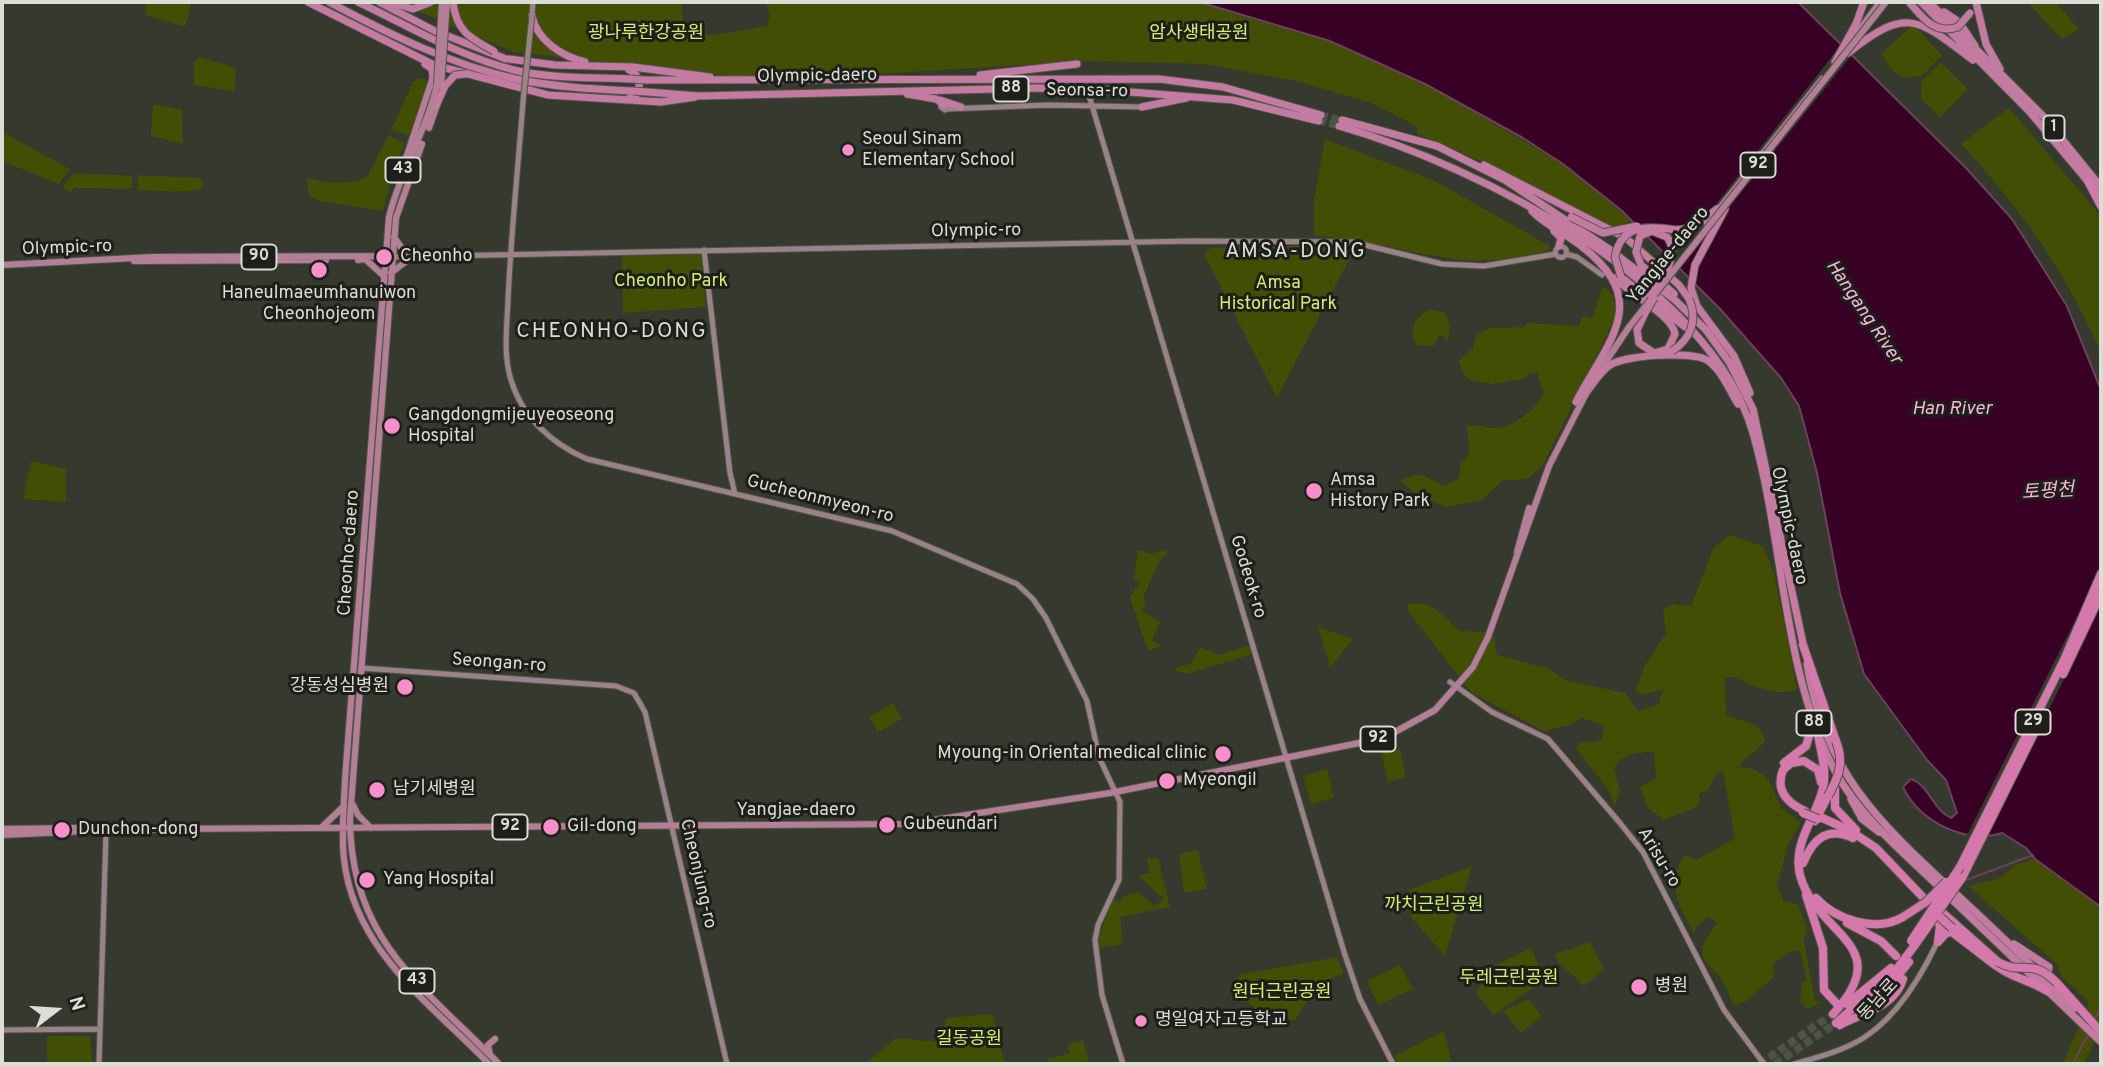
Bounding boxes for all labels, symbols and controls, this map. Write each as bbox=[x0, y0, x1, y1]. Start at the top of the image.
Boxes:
park label: 광나루한강공원 bbox=[588, 23, 704, 45]
park label: 암사생태공원 bbox=[1149, 23, 1249, 45]
street label: Olympic-daero bbox=[757, 65, 877, 89]
road number: 88 bbox=[993, 76, 1028, 102]
street label: Seonsa-ro bbox=[1046, 80, 1128, 104]
road number: 1 bbox=[2044, 116, 2064, 140]
place label: Seoul Sinam Elementary School bbox=[862, 129, 1015, 172]
marker: Seoul Sinam Elementary School bbox=[840, 142, 856, 158]
road number: 92 bbox=[1740, 153, 1776, 178]
road number: 43 bbox=[386, 158, 420, 182]
street label: Yangjae-daero bbox=[1623, 203, 1715, 309]
street label: Olympic-ro bbox=[931, 220, 1021, 244]
street label: Olympic-ro bbox=[21, 237, 113, 261]
district label: AMSA-DONG bbox=[1226, 240, 1366, 266]
road number: 90 bbox=[242, 244, 276, 270]
place label: Cheonho bbox=[400, 246, 473, 268]
marker: Cheonho bbox=[374, 247, 394, 267]
water label: Hangang River bbox=[1820, 257, 1906, 369]
marker: Haneulmaeumhanuiwon Cheonhojeom bbox=[309, 260, 329, 280]
park label: Cheonho Park bbox=[614, 271, 728, 293]
park label: Amsa Historical Park bbox=[1219, 273, 1337, 316]
place label: Haneulmaeumhanuiwon Cheonhojeom bbox=[222, 283, 416, 326]
district label: CHEONHO-DONG bbox=[518, 320, 706, 346]
water label: Han River bbox=[1912, 399, 1992, 421]
place label: Gangdongmijeuyeoseong Hospital bbox=[408, 405, 614, 448]
marker: Gangdongmijeuyeoseong Hospital bbox=[382, 416, 402, 436]
street label: Olympic-daero bbox=[1765, 465, 1811, 587]
place label: Amsa History Park bbox=[1330, 470, 1430, 512]
street label: Gucheonmyeon-ro bbox=[744, 471, 896, 529]
water label: 토평천 bbox=[2021, 480, 2075, 506]
marker: Amsa History Park bbox=[1304, 481, 1324, 501]
street label: Cheonho-daero bbox=[335, 489, 365, 617]
street label: Godeok-ro bbox=[1224, 533, 1270, 621]
street label: Seongan-ro bbox=[451, 650, 547, 678]
place label: 강동성심병원 bbox=[290, 676, 389, 698]
marker: 강동성심병원 bbox=[395, 677, 415, 697]
road number: 29 bbox=[2016, 709, 2050, 734]
road number: 88 bbox=[1797, 710, 1832, 736]
road number: 92 bbox=[1360, 726, 1396, 752]
place label: Myoung-in Oriental medical clinic bbox=[937, 743, 1207, 765]
marker: Myoung-in Oriental medical clinic bbox=[1213, 744, 1233, 764]
place label: Myeongil bbox=[1183, 770, 1257, 792]
marker: Myeongil bbox=[1157, 771, 1177, 791]
place label: 남기세병원 bbox=[393, 779, 476, 801]
marker: 남기세병원 bbox=[367, 780, 387, 800]
street label: Yangjae-daero bbox=[737, 800, 855, 822]
road number: 92 bbox=[492, 814, 528, 840]
place label: Gubeundari bbox=[903, 814, 998, 836]
marker: Gubeundari bbox=[877, 815, 897, 835]
place label: Gil-dong bbox=[567, 816, 637, 838]
marker: Gil-dong bbox=[541, 817, 561, 837]
street label: Cheonjung-ro bbox=[674, 817, 720, 931]
place label: Dunchon-dong bbox=[78, 819, 198, 841]
marker: Dunchon-dong bbox=[52, 820, 72, 840]
street label: Arisu-ro bbox=[1632, 824, 1684, 892]
place label: Yang Hospital bbox=[383, 869, 494, 891]
marker: Yang Hospital bbox=[357, 870, 377, 890]
park label: 까치근린공원 bbox=[1384, 895, 1484, 917]
road number: 43 bbox=[400, 968, 434, 993]
park label: 두레근린공원 bbox=[1459, 968, 1559, 990]
north arrow bbox=[21, 975, 91, 1045]
street label: 동남로 bbox=[1854, 975, 1904, 1027]
place label: 병원 bbox=[1655, 976, 1688, 998]
marker: 병원 bbox=[1629, 977, 1649, 997]
park label: 원터근린공원 bbox=[1232, 982, 1332, 1004]
text: N bbox=[63, 994, 90, 1014]
place label: 명일여자고등학교 bbox=[1155, 1010, 1287, 1032]
marker: 명일여자고등학교 bbox=[1133, 1013, 1149, 1029]
park label: 길동공원 bbox=[936, 1029, 1002, 1051]

